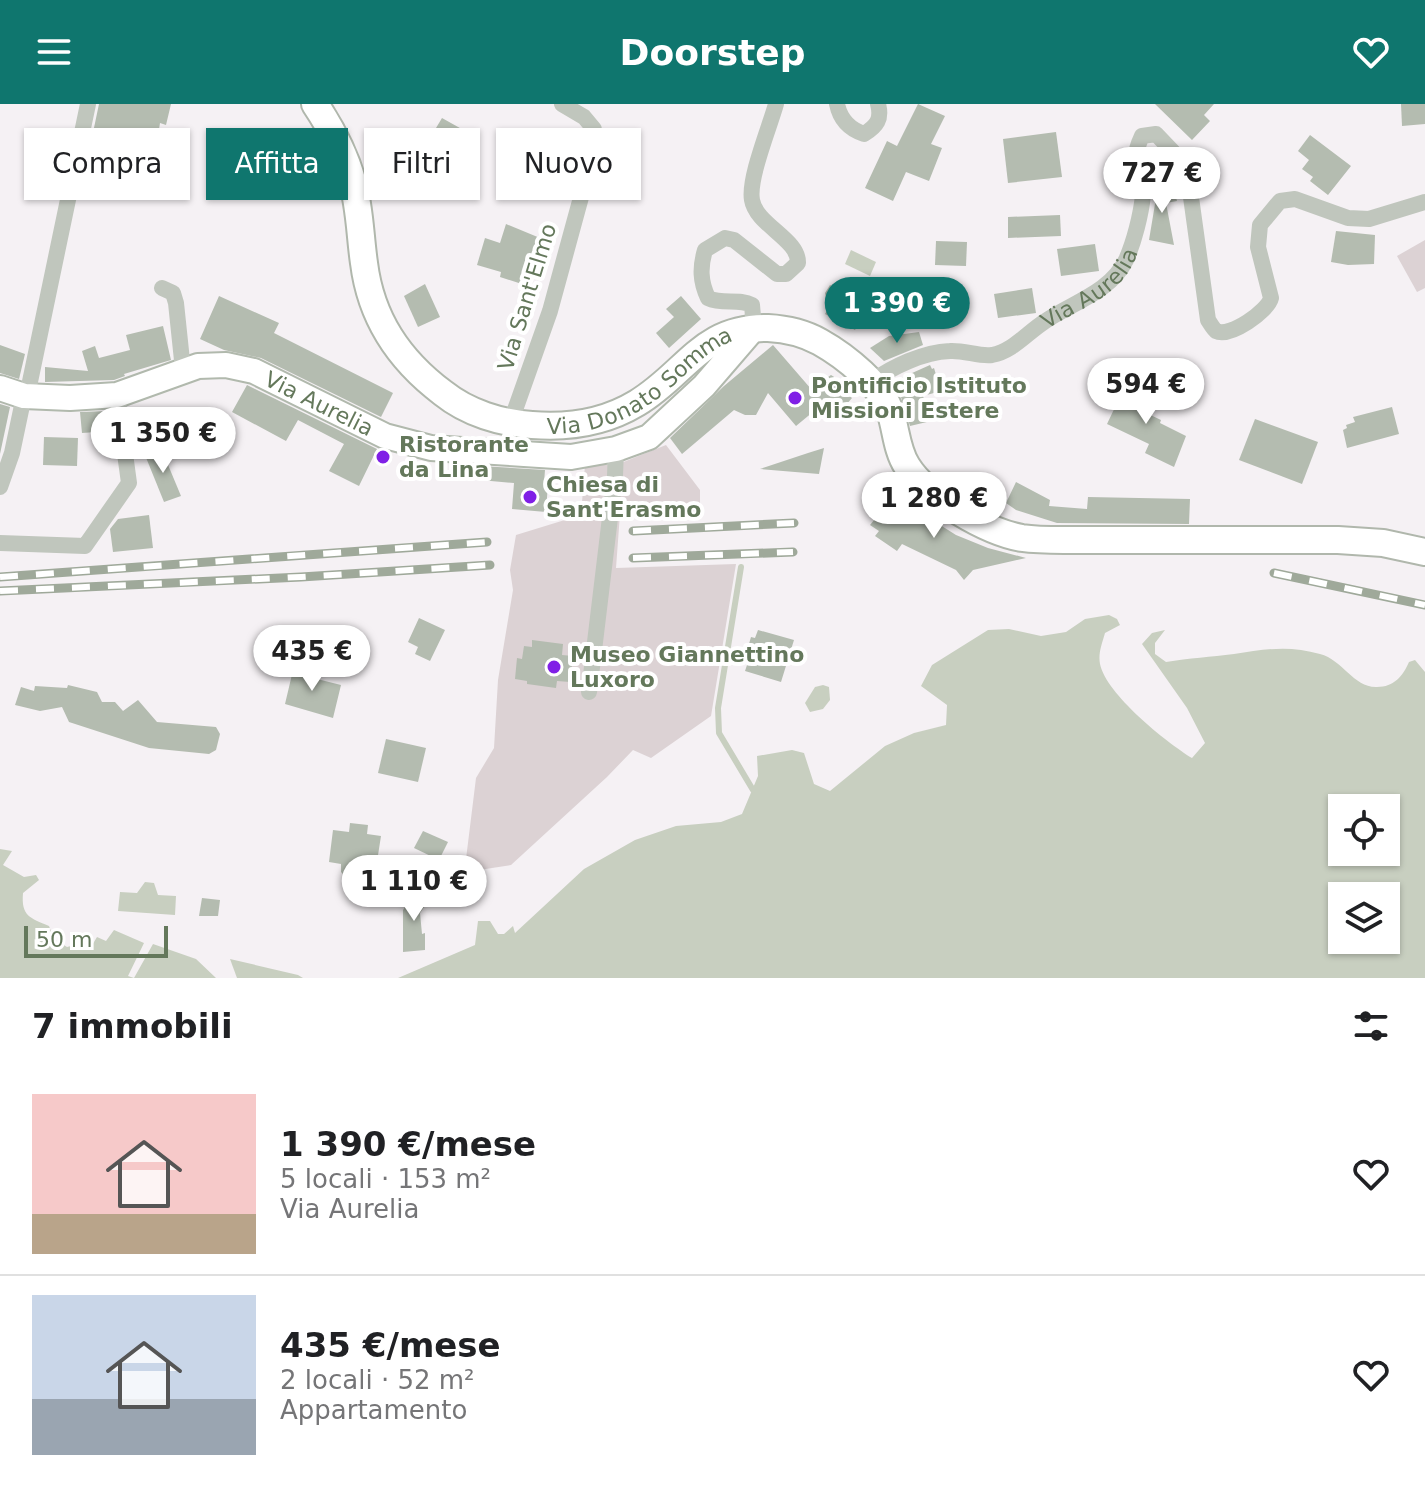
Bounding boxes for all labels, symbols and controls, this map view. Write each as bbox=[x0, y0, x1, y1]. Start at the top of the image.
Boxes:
icon: menu bbox=[32, 30, 76, 74]
icon: heart bbox=[1349, 30, 1393, 74]
text: Doorstep bbox=[620, 32, 805, 73]
chip: Compra bbox=[24, 128, 190, 200]
chip: Affitta bbox=[206, 128, 348, 200]
chip: Filtri bbox=[364, 128, 480, 200]
chip: Nuovo bbox=[496, 128, 641, 200]
pin: 727 € bbox=[1106, 147, 1218, 215]
text: 727 € bbox=[1121, 158, 1203, 188]
street label: Via Sant'Elmo bbox=[493, 221, 561, 373]
street label: Via Aurelia bbox=[1036, 244, 1142, 333]
pin: 1 390 € bbox=[823, 277, 971, 345]
text: 1 390 € bbox=[843, 288, 951, 318]
street label: Via Donato Somma bbox=[546, 322, 736, 438]
pin: 594 € bbox=[1090, 358, 1202, 426]
street label: Via Aurelia bbox=[261, 366, 378, 441]
text: 594 € bbox=[1105, 369, 1187, 399]
place label: Pontificio Istituto Missioni Estere bbox=[811, 373, 1027, 423]
marker: Pontificio Istituto Missioni Estere bbox=[786, 389, 804, 407]
pin: 1 350 € bbox=[89, 407, 237, 475]
text: 1 350 € bbox=[109, 418, 217, 448]
place label: Ristorante da Lina bbox=[399, 432, 529, 482]
marker: Ristorante da Lina bbox=[374, 448, 392, 466]
place label: Chiesa di Sant'Erasmo bbox=[546, 472, 701, 522]
pin: 1 280 € bbox=[860, 472, 1008, 540]
text: 1 280 € bbox=[880, 483, 988, 513]
marker: Chiesa di Sant'Erasmo bbox=[521, 488, 539, 506]
pin: 435 € bbox=[256, 625, 368, 693]
text: 435 € bbox=[271, 636, 353, 666]
place label: Museo Giannettino Luxoro bbox=[570, 642, 804, 692]
marker: Museo Giannettino Luxoro bbox=[545, 658, 563, 676]
map controls bbox=[1328, 794, 1400, 954]
button: locate bbox=[1328, 794, 1400, 866]
pin: 1 110 € bbox=[340, 855, 488, 923]
text: 1 110 € bbox=[360, 866, 468, 896]
button: layers bbox=[1328, 882, 1400, 954]
scale bar bbox=[24, 922, 168, 958]
text: 50 m bbox=[36, 927, 92, 952]
icon: filters bbox=[1349, 1004, 1393, 1048]
text: 7 immobili bbox=[32, 1006, 233, 1046]
text: 1 390 €/mese bbox=[280, 1124, 536, 1164]
icon: home bbox=[96, 1126, 192, 1222]
icon: heart bbox=[1349, 1152, 1393, 1196]
text: 5 locali · 153 m² bbox=[280, 1164, 491, 1194]
text: Via Aurelia bbox=[280, 1194, 419, 1224]
text: 435 €/mese bbox=[280, 1325, 501, 1365]
icon: home bbox=[96, 1327, 192, 1423]
icon: heart bbox=[1349, 1353, 1393, 1397]
text: 2 locali · 52 m² bbox=[280, 1365, 475, 1395]
text: Appartamento bbox=[280, 1395, 467, 1425]

